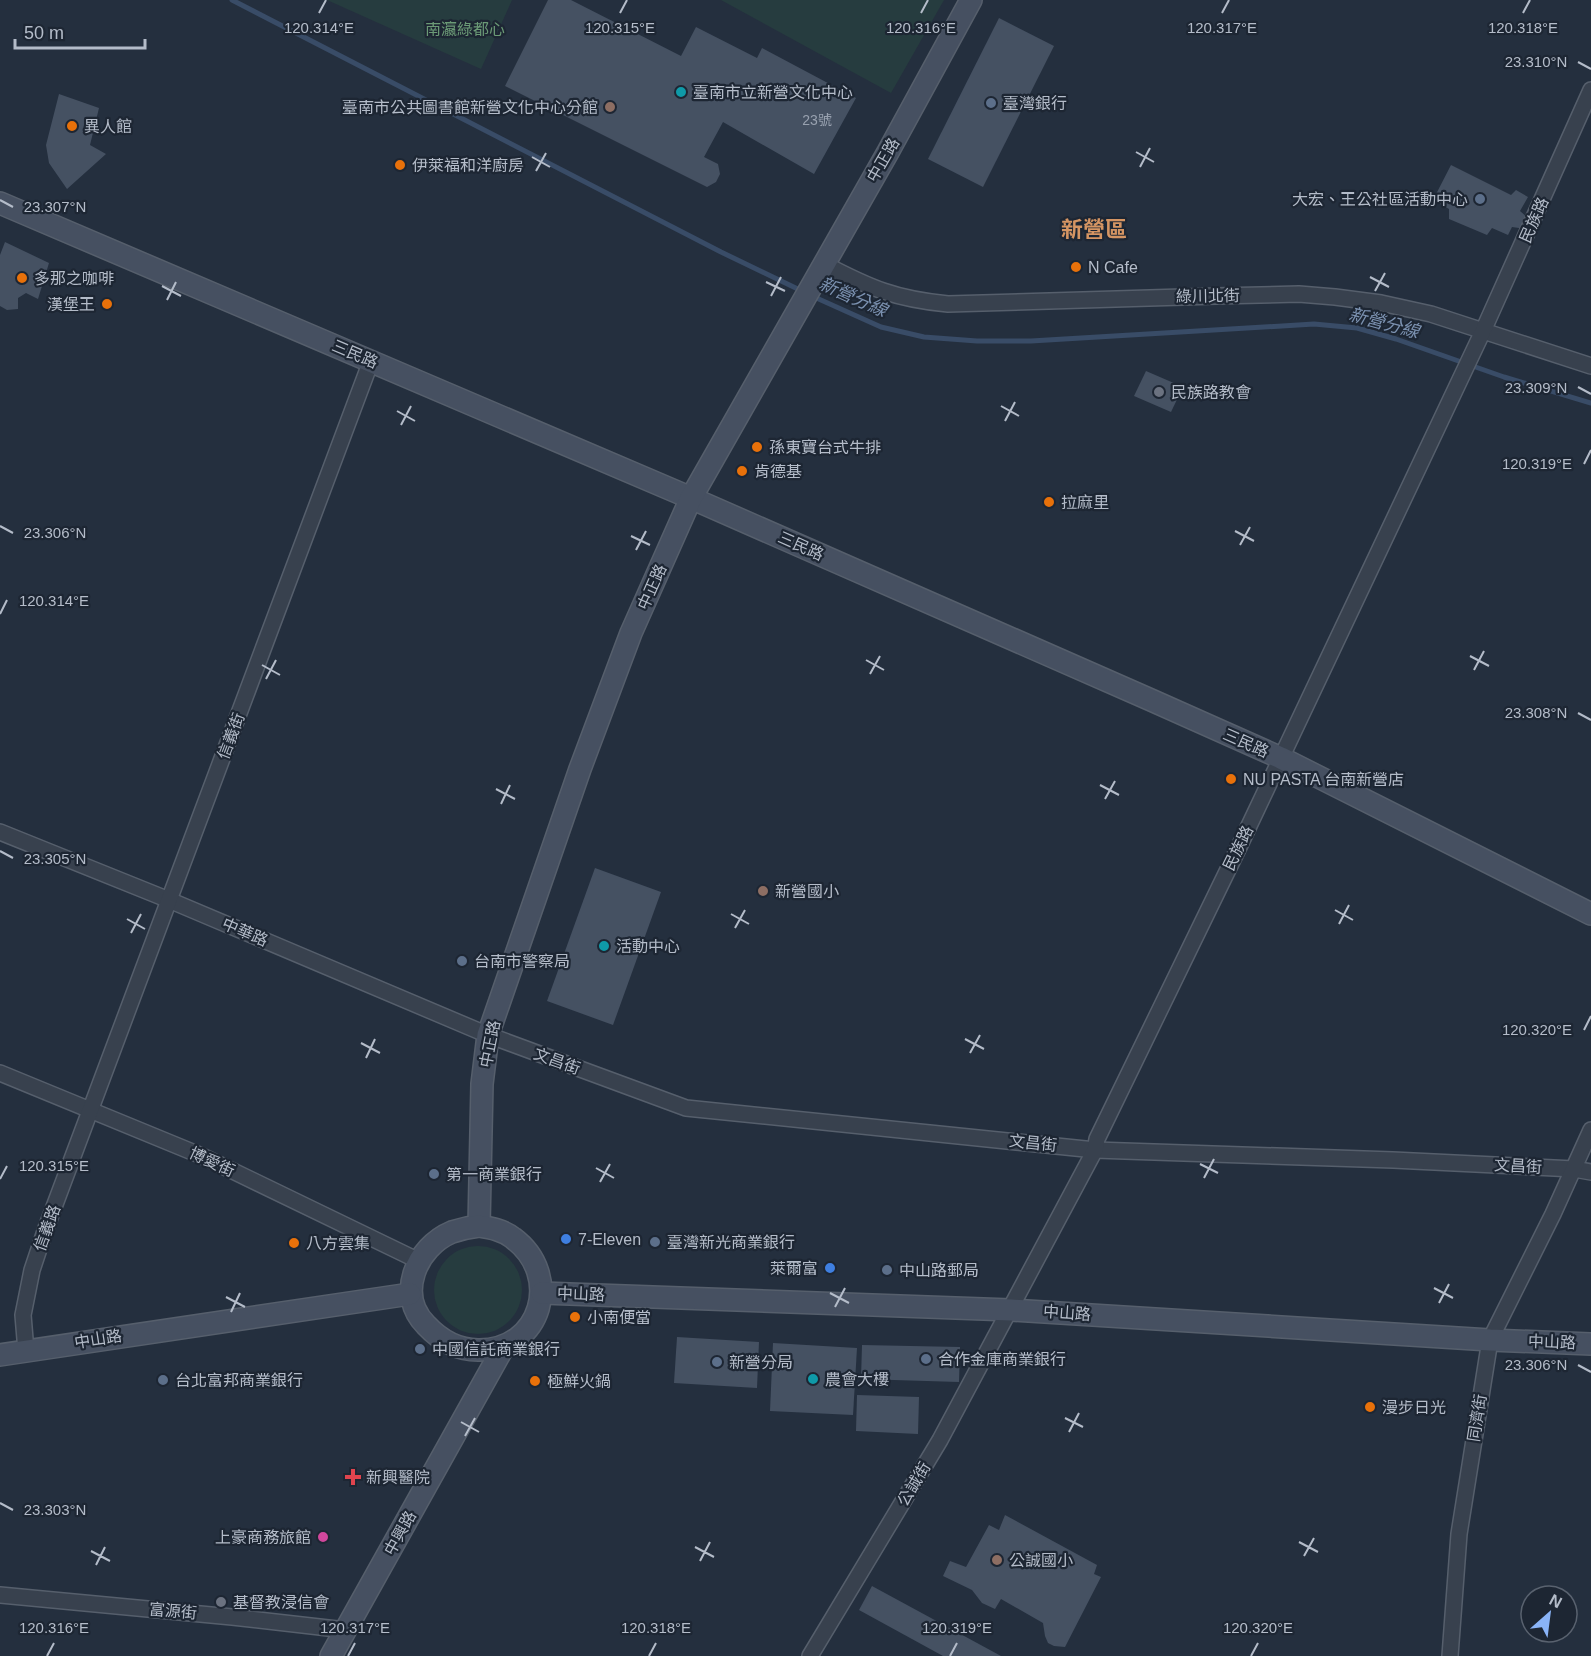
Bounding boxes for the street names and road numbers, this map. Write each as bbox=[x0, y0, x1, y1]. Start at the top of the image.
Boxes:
street label: 中正路 bbox=[864, 135, 902, 185]
street label: 民族路 bbox=[1516, 195, 1552, 245]
street label: 綠川北街 bbox=[1176, 287, 1240, 305]
street label: 三民路 bbox=[330, 337, 380, 371]
street label: 三民路 bbox=[776, 528, 826, 564]
street label: 中正路 bbox=[634, 562, 670, 612]
street label: 信義街 bbox=[214, 711, 248, 761]
street label: 三民路 bbox=[1221, 725, 1271, 761]
street label: 民族路 bbox=[1220, 823, 1256, 873]
street label: 中華路 bbox=[220, 915, 270, 949]
street label: 中正路 bbox=[477, 1019, 503, 1069]
street label: 文昌街 bbox=[532, 1045, 582, 1077]
street label: 文昌街 bbox=[1008, 1132, 1058, 1154]
street label: 博愛街 bbox=[187, 1144, 237, 1180]
street label: 文昌街 bbox=[1494, 1156, 1542, 1176]
street label: 信義路 bbox=[31, 1203, 63, 1253]
street label: 中山路 bbox=[557, 1285, 605, 1303]
street label: 中山路 bbox=[1042, 1303, 1092, 1323]
street label: 中山路 bbox=[73, 1327, 123, 1351]
street label: 中山路 bbox=[1528, 1333, 1576, 1351]
street label: 同濟街 bbox=[1465, 1393, 1489, 1443]
street label: 公誠街 bbox=[894, 1459, 934, 1509]
street label: 中興路 bbox=[381, 1508, 419, 1558]
street label: 富源街 bbox=[148, 1600, 198, 1622]

